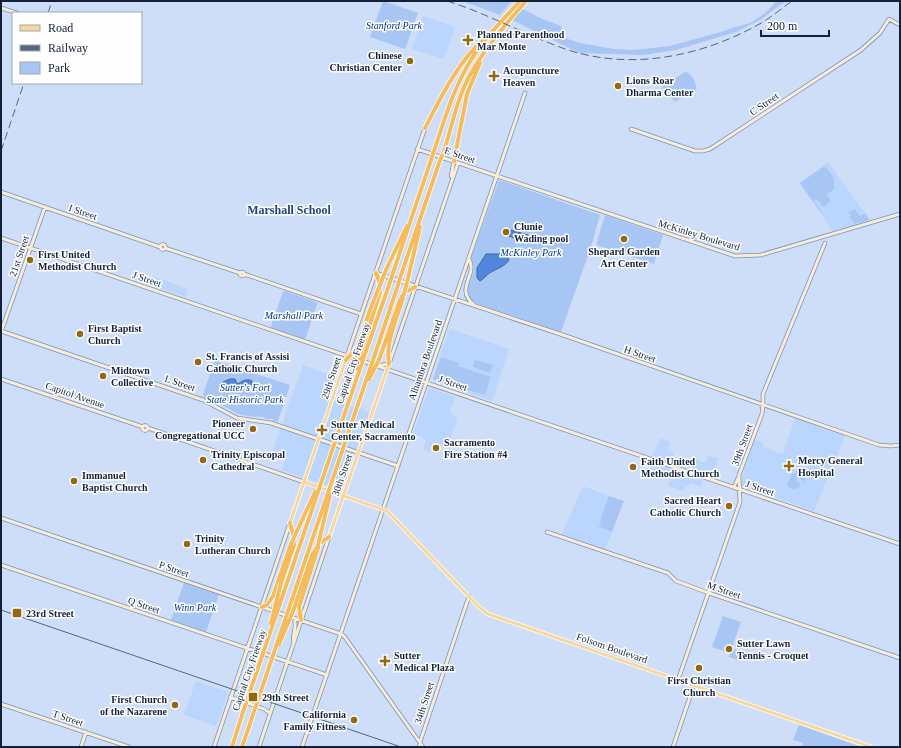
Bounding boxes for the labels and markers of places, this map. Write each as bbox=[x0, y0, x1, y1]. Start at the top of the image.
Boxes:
place label: Planned Parenthood Mar Monte bbox=[477, 29, 565, 52]
marker: Planned Parenthood Mar Monte bbox=[462, 34, 474, 46]
place label: Chinese Christian Center bbox=[330, 50, 403, 73]
marker: Chinese Christian Center bbox=[405, 56, 415, 66]
place label: Acupuncture Heaven bbox=[503, 65, 559, 88]
marker: Acupuncture Heaven bbox=[488, 70, 500, 82]
place label: Lions Roar Dharma Center bbox=[626, 75, 694, 98]
marker: Lions Roar Dharma Center bbox=[613, 81, 623, 91]
place label: Clunie Wading pool bbox=[514, 221, 568, 244]
marker: Clunie Wading pool bbox=[501, 227, 511, 237]
marker: Shepard Garden Art Center bbox=[619, 234, 629, 244]
place label: Shepard Garden Art Center bbox=[588, 246, 660, 269]
place label: First United Methodist Church bbox=[38, 249, 117, 272]
marker: First United Methodist Church bbox=[25, 255, 35, 265]
place label: First Baptist Church bbox=[88, 323, 142, 346]
marker: First Baptist Church bbox=[75, 329, 85, 339]
place label: St. Francis of Assisi Catholic Church bbox=[206, 351, 290, 374]
marker: St. Francis of Assisi Catholic Church bbox=[193, 357, 203, 367]
place label: Midtown Collective bbox=[111, 365, 154, 388]
marker: Midtown Collective bbox=[98, 371, 108, 381]
place label: Pioneer Congregational UCC bbox=[155, 418, 246, 441]
place label: Sutter Medical Center, Sacramento bbox=[331, 419, 416, 442]
marker: Pioneer Congregational UCC bbox=[248, 424, 258, 434]
marker: Sutter Medical Center, Sacramento bbox=[316, 424, 328, 436]
place label: Sacramento Fire Station #4 bbox=[444, 437, 507, 460]
marker: Sacramento Fire Station #4 bbox=[431, 443, 441, 453]
place label: Trinity Episcopal Cathedral bbox=[211, 449, 285, 472]
marker: Trinity Episcopal Cathedral bbox=[198, 455, 208, 465]
place label: Mercy General Hospital bbox=[798, 455, 863, 478]
place label: Faith United Methodist Church bbox=[641, 456, 720, 479]
marker: Mercy General Hospital bbox=[783, 460, 795, 472]
marker: Faith United Methodist Church bbox=[628, 462, 638, 472]
place label: Immanuel Baptist Church bbox=[82, 470, 148, 493]
marker: Immanuel Baptist Church bbox=[69, 476, 79, 486]
place label: Sacred Heart Catholic Church bbox=[650, 495, 722, 518]
marker: Sacred Heart Catholic Church bbox=[724, 501, 734, 511]
place label: Trinity Lutheran Church bbox=[195, 533, 271, 556]
marker: Trinity Lutheran Church bbox=[182, 539, 192, 549]
marker: 23rd Street bbox=[11, 607, 23, 619]
place label: 23rd Street bbox=[26, 608, 75, 619]
place label: Sutter Lawn Tennis - Croquet bbox=[737, 638, 809, 661]
marker: Sutter Lawn Tennis - Croquet bbox=[724, 644, 734, 654]
place label: Sutter Medical Plaza bbox=[394, 650, 454, 673]
marker: Sutter Medical Plaza bbox=[379, 655, 391, 667]
marker: First Christian Church bbox=[694, 663, 704, 673]
place label: First Christian Church bbox=[667, 675, 731, 698]
marker: 29th Street bbox=[247, 691, 259, 703]
place label: 29th Street bbox=[262, 692, 309, 703]
place label: First Church of the Nazarene bbox=[100, 694, 168, 717]
marker: First Church of the Nazarene bbox=[170, 700, 180, 710]
place label: California Family Fitness bbox=[284, 709, 346, 732]
marker: California Family Fitness bbox=[349, 715, 359, 725]

